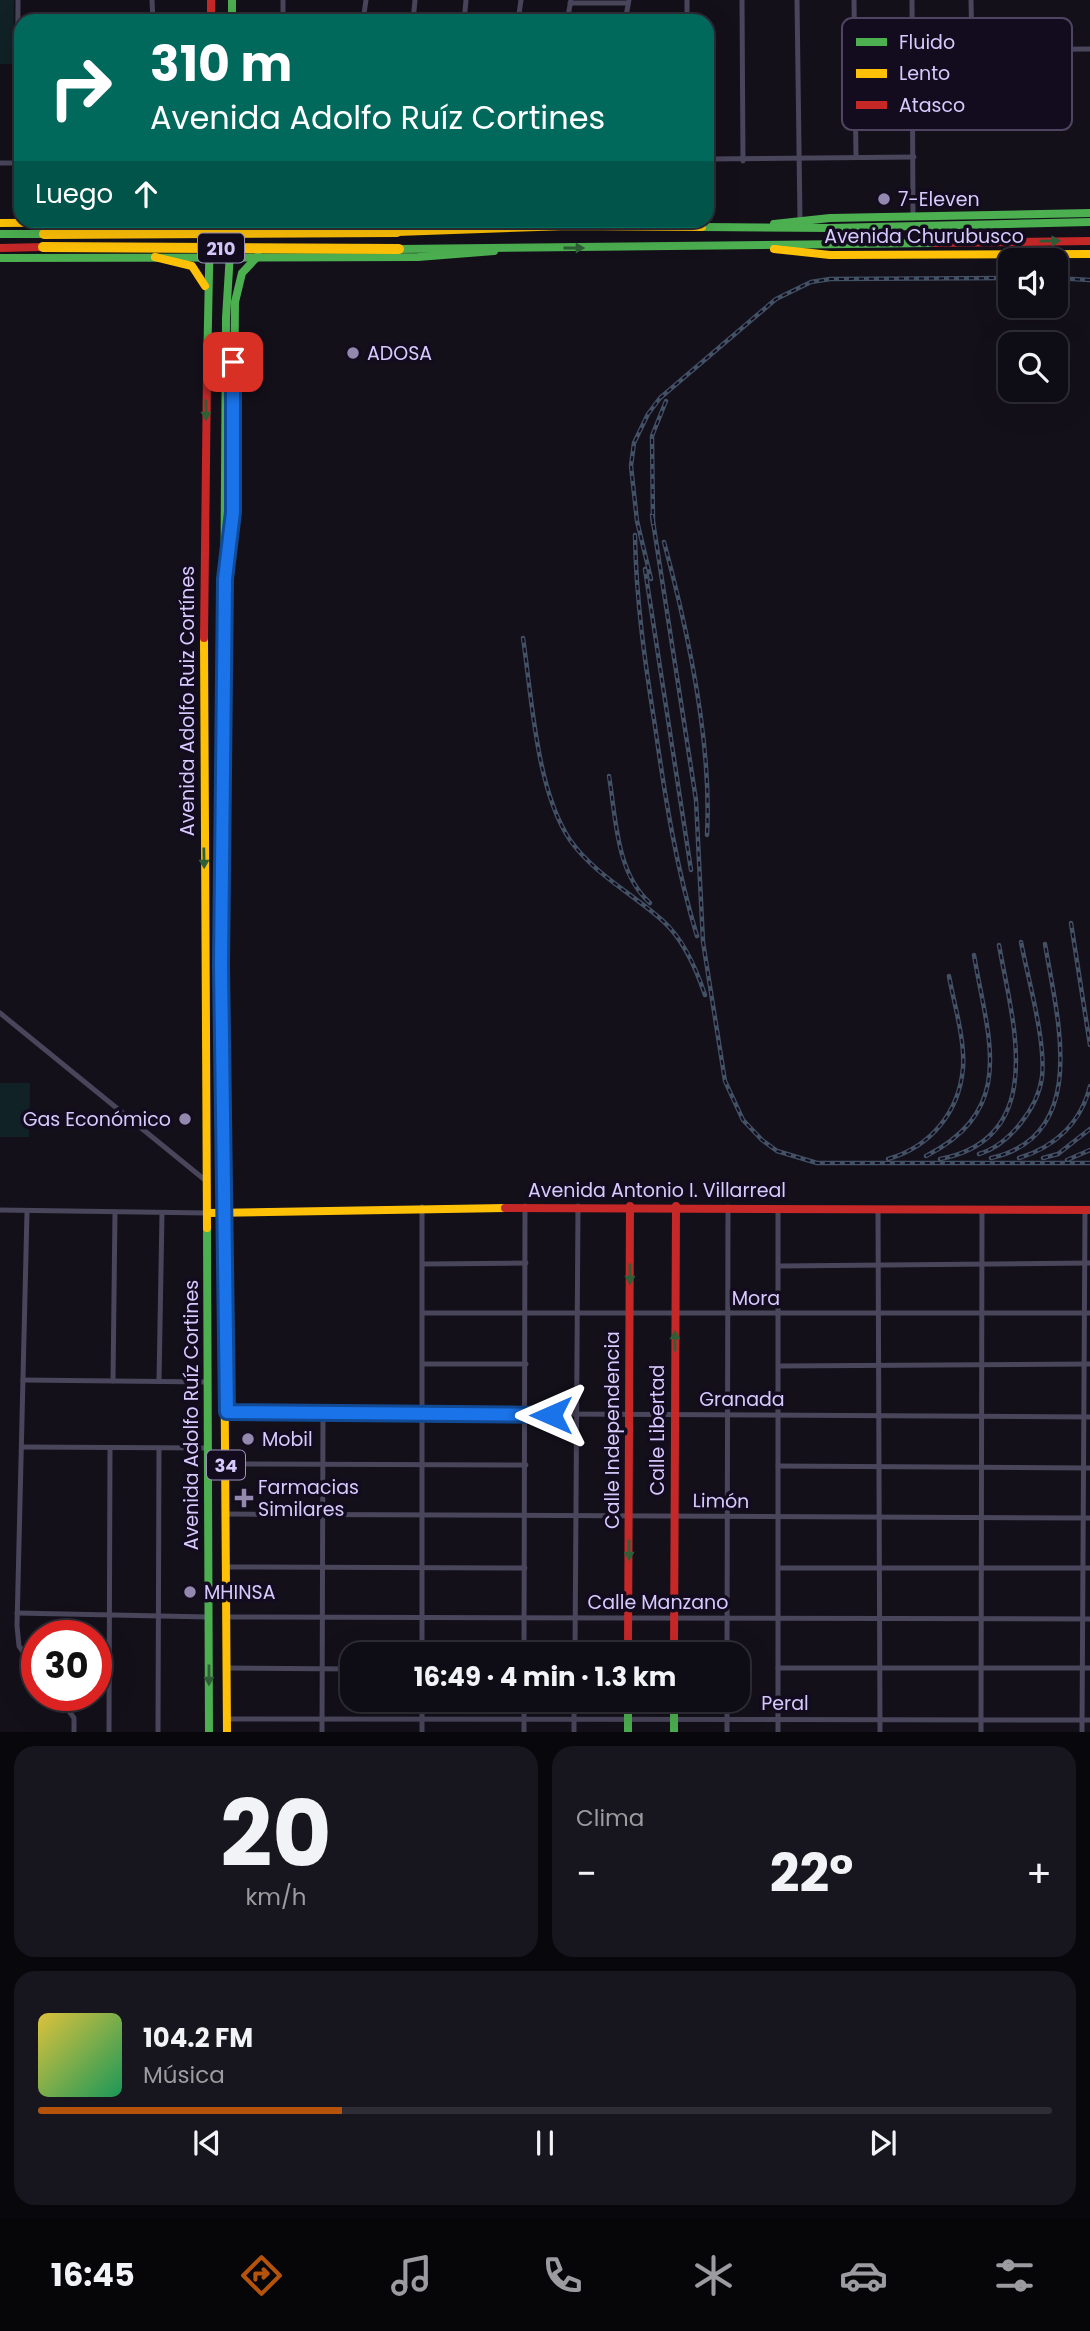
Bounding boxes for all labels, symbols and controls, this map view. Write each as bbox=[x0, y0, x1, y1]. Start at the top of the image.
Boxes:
legend bbox=[842, 18, 1072, 130]
text: Fluido bbox=[899, 29, 955, 56]
text: 310 m bbox=[150, 30, 292, 98]
icon: right bbox=[35, 42, 126, 133]
text: Lento bbox=[899, 60, 950, 87]
text: Atasco bbox=[899, 92, 965, 119]
text: Avenida Adolfo Ruíz Cortines bbox=[150, 95, 605, 140]
icon: ahead bbox=[127, 175, 165, 213]
text: Luego bbox=[35, 176, 113, 212]
place label: 7-Eleven bbox=[898, 186, 980, 213]
marker: 7-Eleven bbox=[876, 191, 892, 207]
street label: Avenida Churubusco bbox=[824, 223, 1024, 250]
road number: 210 bbox=[198, 234, 244, 262]
one-way arrow bbox=[1039, 235, 1061, 247]
one-way arrow bbox=[563, 242, 585, 254]
map controls bbox=[998, 248, 1068, 402]
button: sound bbox=[998, 248, 1068, 318]
pin bbox=[203, 332, 263, 392]
button: search bbox=[998, 332, 1068, 402]
place label: ADOSA bbox=[367, 340, 432, 367]
icon: arrive bbox=[214, 343, 252, 381]
marker: ADOSA bbox=[345, 345, 361, 361]
one-way arrow bbox=[200, 399, 212, 421]
street label: Avenida Adolfo Ruiz Cortínes bbox=[174, 566, 201, 836]
one-way arrow bbox=[198, 847, 210, 869]
place label: Gas Económico bbox=[23, 1106, 171, 1133]
marker: Gas Económico bbox=[177, 1111, 193, 1127]
street label: Avenida Antonio I. Villarreal bbox=[528, 1177, 786, 1204]
one-way arrow bbox=[624, 1263, 636, 1285]
street label: Avenida Adolfo Ruíz Cortines bbox=[178, 1280, 205, 1550]
street label: Mora bbox=[732, 1285, 780, 1312]
one-way arrow bbox=[669, 1329, 681, 1351]
street label: Calle Independencia bbox=[599, 1331, 626, 1529]
street label: Calle Libertad bbox=[644, 1365, 671, 1495]
position arrow bbox=[514, 1378, 588, 1452]
street label: Granada bbox=[699, 1386, 785, 1413]
place label: Mobil bbox=[262, 1426, 313, 1453]
marker: Mobil bbox=[240, 1431, 256, 1447]
road number: 34 bbox=[207, 1450, 245, 1480]
place label: Farmacias Similares bbox=[258, 1474, 359, 1523]
street label: Limón bbox=[692, 1487, 750, 1515]
marker: Farmacias Similares bbox=[236, 1490, 252, 1506]
one-way arrow bbox=[623, 1540, 635, 1562]
place label: MHINSA bbox=[204, 1579, 276, 1606]
marker: MHINSA bbox=[182, 1584, 198, 1600]
street label: Calle Manzano bbox=[588, 1589, 728, 1616]
speed limit sign: 30 bbox=[21, 1620, 112, 1711]
text: 16:49 · 4 min · 1.3 km bbox=[414, 1659, 676, 1695]
one-way arrow bbox=[203, 1664, 215, 1686]
street label: Peral bbox=[761, 1690, 809, 1717]
text: 20 bbox=[220, 1770, 332, 1898]
text: Clima bbox=[576, 1802, 644, 1834]
text: 22° bbox=[770, 1837, 853, 1910]
text: − bbox=[576, 1847, 597, 1900]
text: + bbox=[1026, 1847, 1052, 1900]
text: km/h bbox=[245, 1881, 307, 1913]
text: 104.2 FM bbox=[143, 2020, 253, 2056]
text: Música bbox=[143, 2059, 225, 2091]
icon: previous bbox=[188, 2124, 226, 2162]
icon: pause bbox=[526, 2124, 564, 2162]
icon: next bbox=[864, 2124, 902, 2162]
icon: directions bbox=[237, 2251, 286, 2300]
icon: music bbox=[387, 2251, 436, 2300]
icon: phone bbox=[538, 2251, 587, 2300]
icon: climate bbox=[689, 2251, 738, 2300]
icon: car bbox=[839, 2251, 888, 2300]
icon: filters bbox=[990, 2251, 1039, 2300]
text: 16:45 bbox=[51, 2252, 135, 2297]

